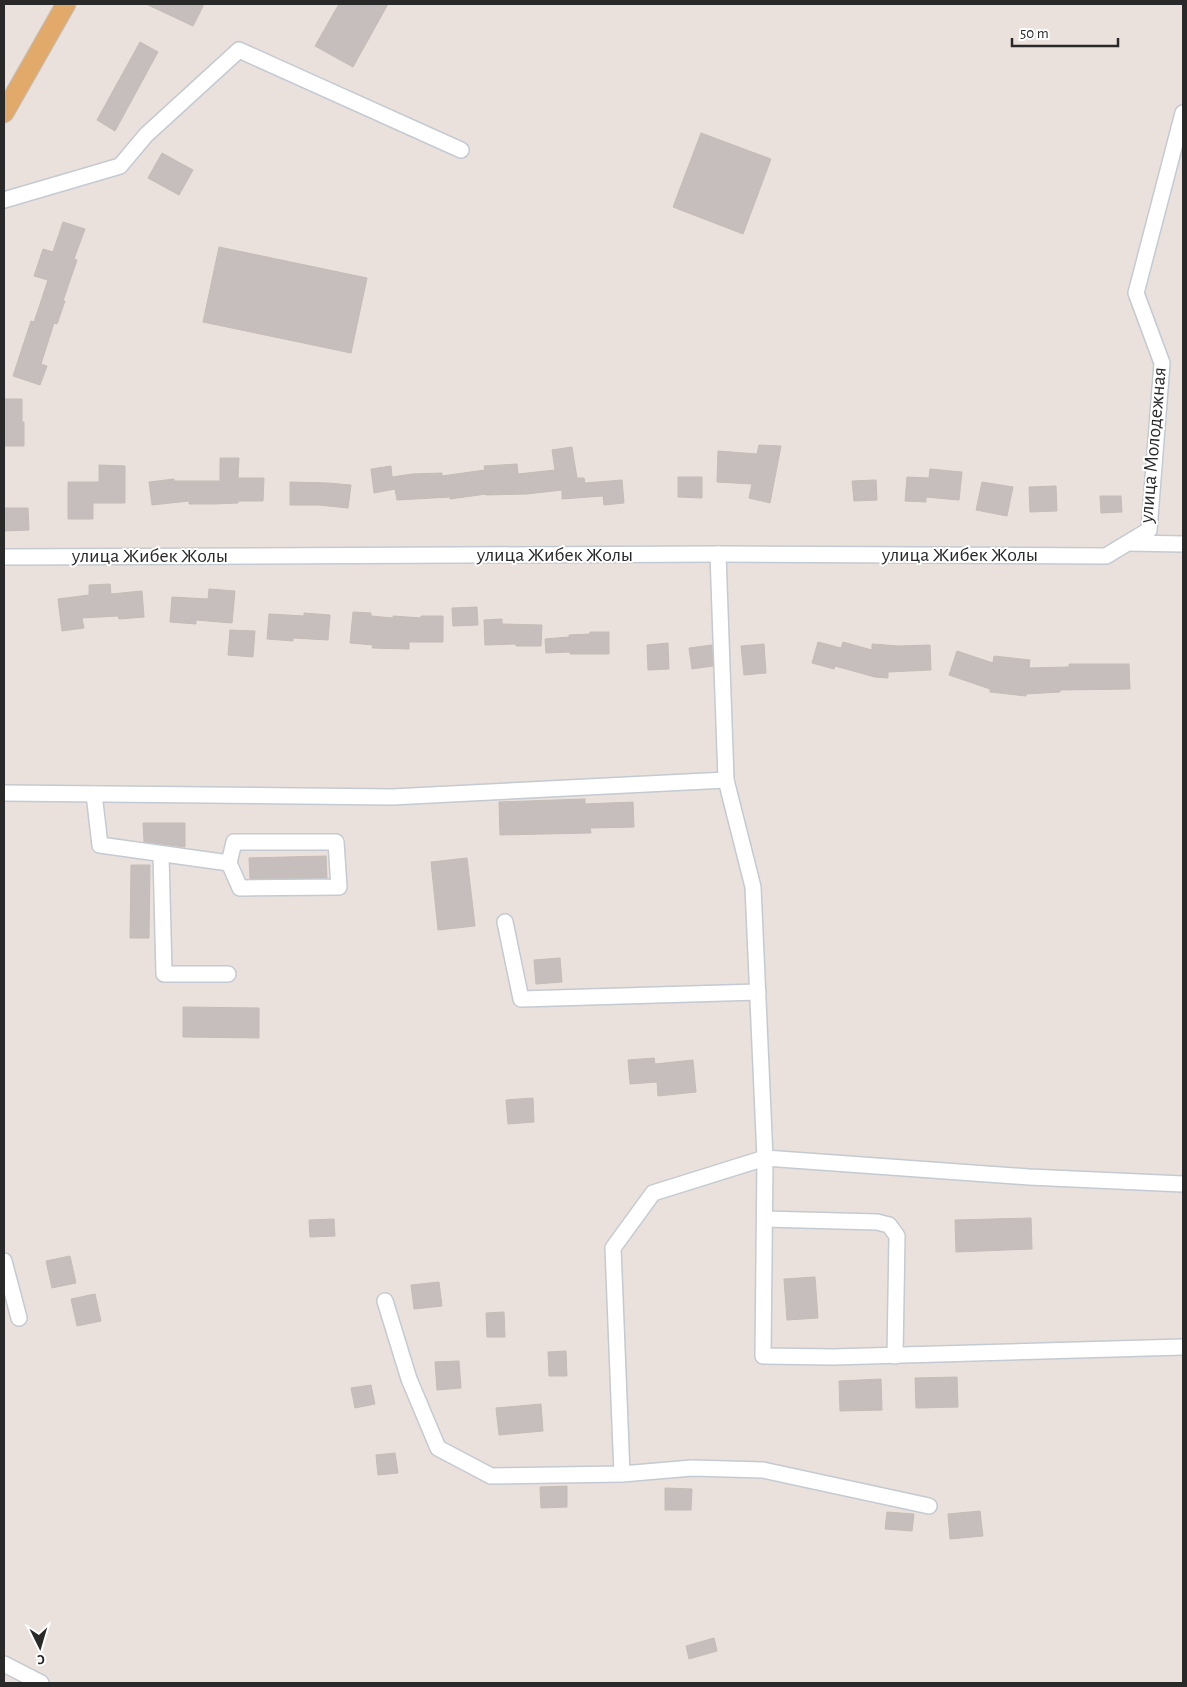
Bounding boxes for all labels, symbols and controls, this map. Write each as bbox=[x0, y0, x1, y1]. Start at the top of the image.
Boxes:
scale bar bbox=[1012, 15, 1118, 47]
text: 50 m bbox=[1020, 26, 1049, 41]
street label: улица Молодежная bbox=[1136, 366, 1170, 525]
street label: улица Жибек Жолы bbox=[476, 545, 633, 565]
street label: улица Жибек Жолы bbox=[881, 545, 1038, 565]
street label: улица Жибек Жолы bbox=[71, 546, 228, 566]
north arrow bbox=[15, 1622, 65, 1672]
text: С bbox=[36, 1652, 46, 1666]

